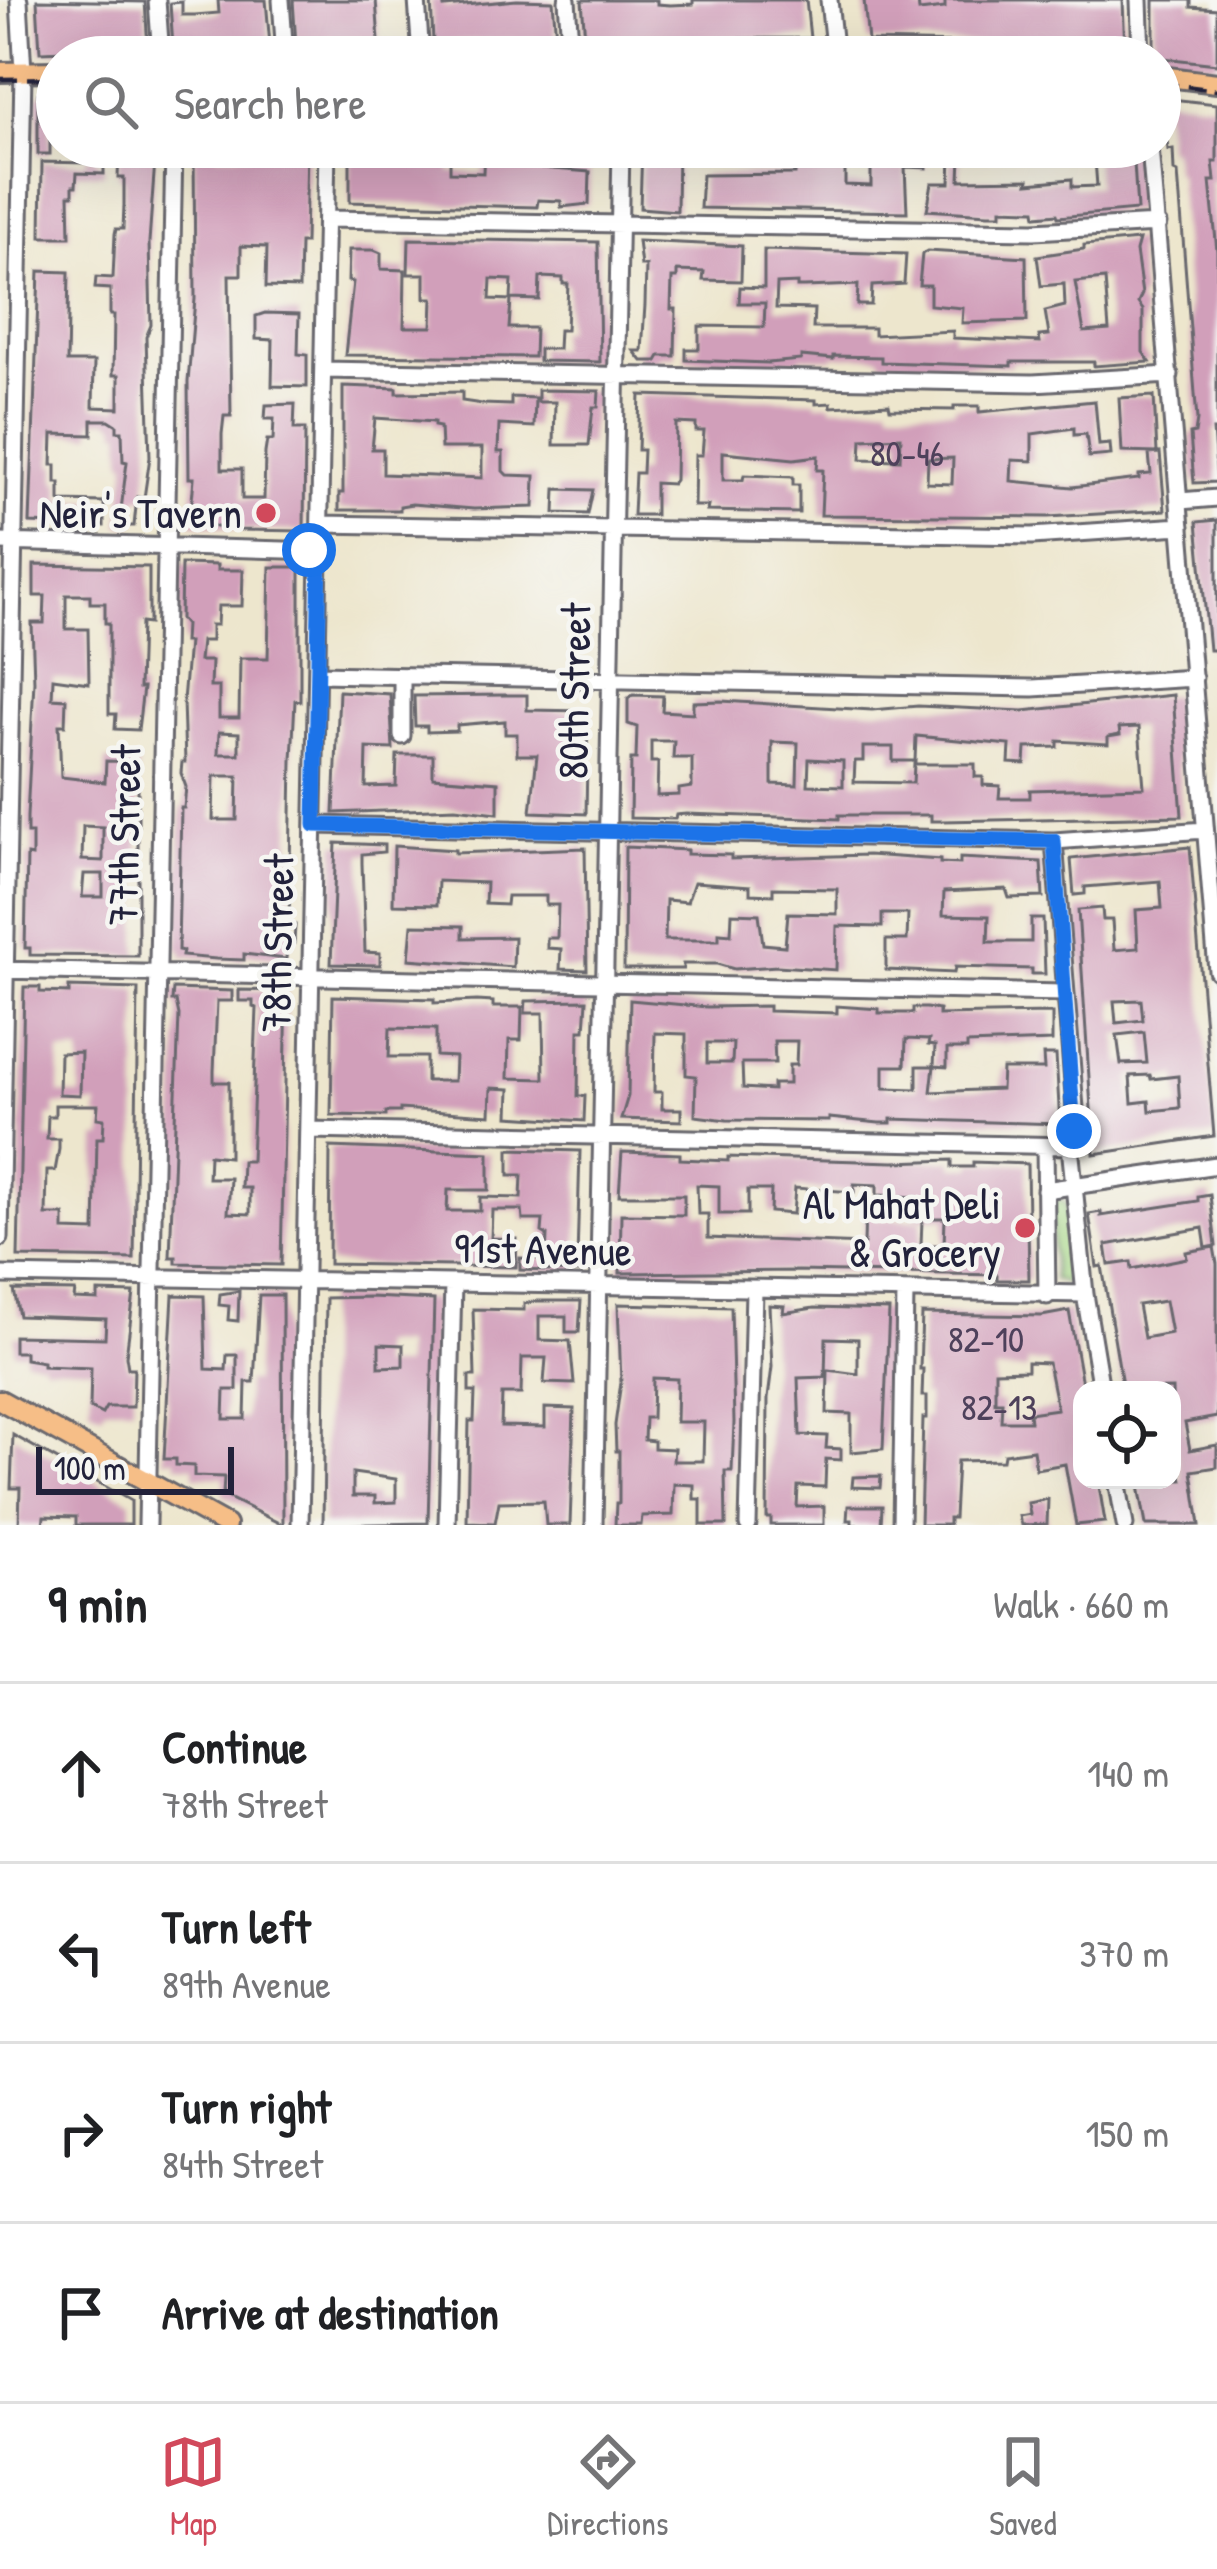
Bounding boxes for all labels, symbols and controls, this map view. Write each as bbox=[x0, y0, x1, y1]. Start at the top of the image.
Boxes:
search box bbox=[36, 36, 1181, 168]
icon: search bbox=[78, 69, 144, 135]
text: Search here bbox=[174, 72, 366, 133]
house number: 80-46 bbox=[870, 428, 944, 477]
place label: Neir's Tavern bbox=[40, 484, 242, 541]
marker: Neir's Tavern bbox=[253, 500, 279, 526]
route start bbox=[282, 523, 336, 577]
street label: 80th Street bbox=[543, 602, 604, 780]
street label: 77th Street bbox=[93, 743, 154, 926]
street label: 78th Street bbox=[246, 853, 307, 1033]
route end bbox=[1047, 1104, 1101, 1158]
place label: Al Mahat Deli & Grocery bbox=[803, 1175, 1001, 1280]
marker: Al Mahat Deli & Grocery bbox=[1012, 1215, 1038, 1241]
street label: 91st Avenue bbox=[454, 1218, 632, 1279]
house number: 82-10 bbox=[948, 1314, 1024, 1363]
map controls bbox=[1073, 1381, 1181, 1489]
button: locate bbox=[1073, 1381, 1181, 1489]
house number: 82-13 bbox=[961, 1382, 1037, 1431]
scale bar bbox=[36, 1441, 234, 1494]
text: 100 m bbox=[54, 1446, 126, 1490]
text: 9 min bbox=[48, 1569, 148, 1638]
text: Walk · 660 m bbox=[993, 1577, 1169, 1630]
text: Continue bbox=[162, 1716, 307, 1777]
icon: ahead bbox=[48, 1740, 114, 1806]
text: 140 m bbox=[1087, 1746, 1169, 1799]
text: 78th Street bbox=[162, 1777, 328, 1830]
text: Turn left bbox=[162, 1896, 311, 1957]
icon: left bbox=[48, 1920, 114, 1986]
text: 370 m bbox=[1079, 1926, 1169, 1979]
text: 89th Avenue bbox=[162, 1957, 331, 2010]
text: Turn right bbox=[162, 2076, 331, 2137]
icon: right bbox=[48, 2100, 114, 2166]
text: 150 m bbox=[1085, 2106, 1169, 2159]
text: 84th Street bbox=[162, 2137, 323, 2190]
icon: arrive bbox=[48, 2280, 114, 2346]
text: Arrive at destination bbox=[162, 2282, 499, 2343]
tab: Map bbox=[160, 2429, 226, 2545]
tab: Directions bbox=[547, 2429, 669, 2545]
tab: Saved bbox=[989, 2429, 1057, 2545]

